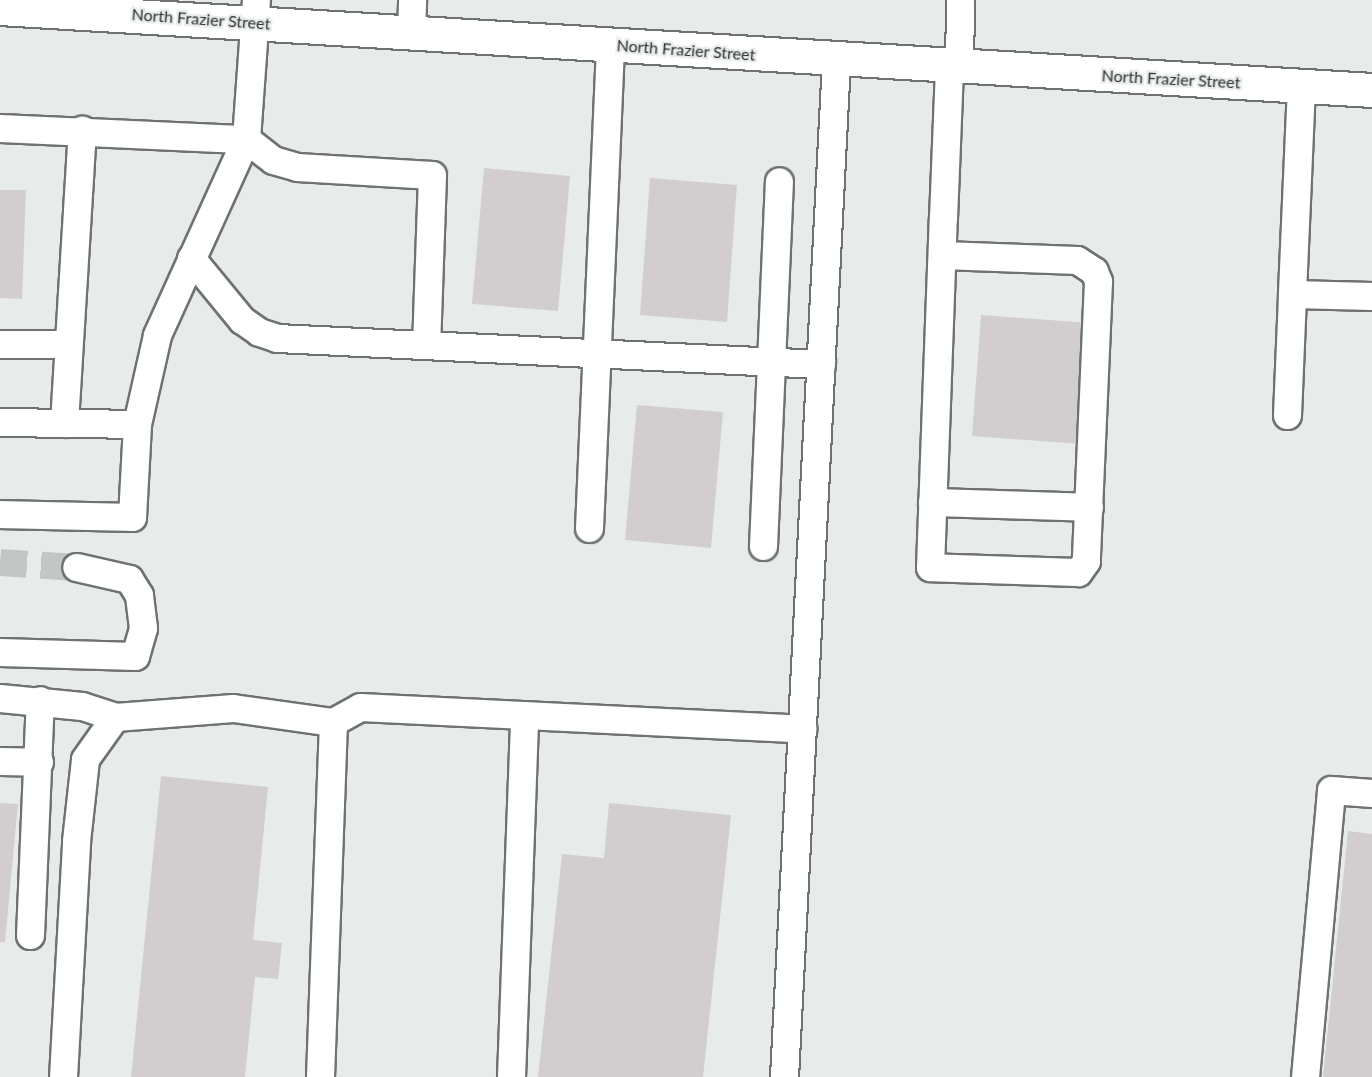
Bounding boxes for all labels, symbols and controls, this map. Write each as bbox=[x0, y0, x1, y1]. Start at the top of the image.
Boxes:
street label: North Frazier Street bbox=[131, 5, 271, 33]
street label: North Frazier Street bbox=[616, 36, 756, 64]
street label: North Frazier Street bbox=[1101, 66, 1241, 92]

